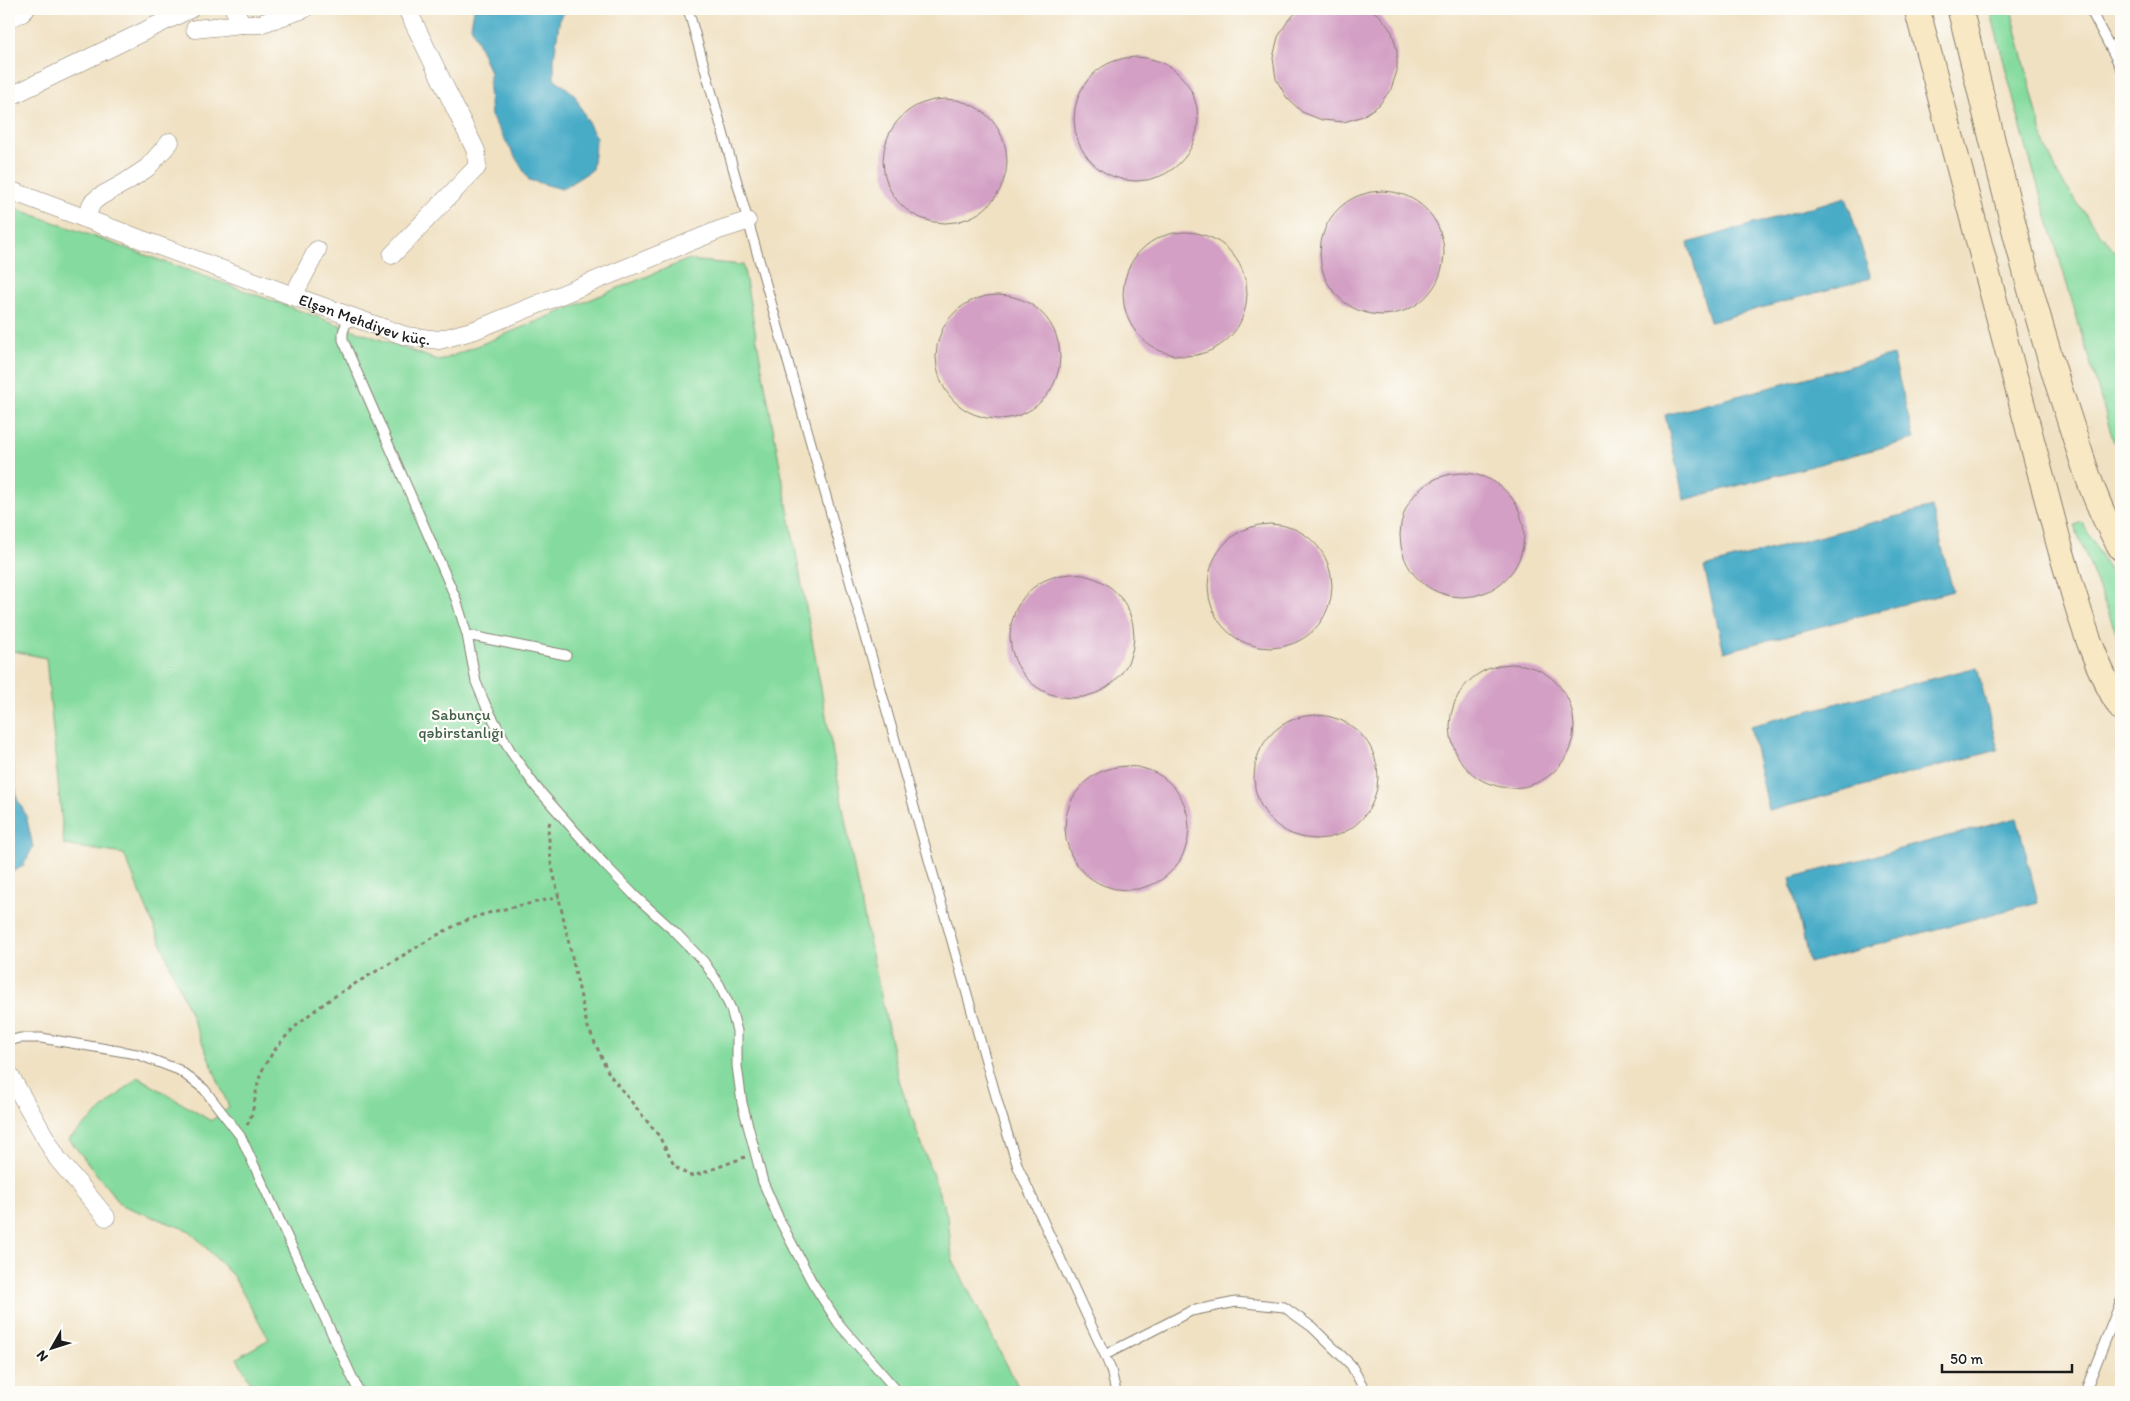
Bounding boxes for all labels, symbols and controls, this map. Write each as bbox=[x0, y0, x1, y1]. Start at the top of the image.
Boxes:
street label: Elşən Mehdiyev küç. bbox=[296, 290, 432, 349]
park label: Sabunçu qəbirstanlığı bbox=[418, 705, 504, 742]
north arrow bbox=[28, 1324, 78, 1374]
scale bar bbox=[1942, 1341, 2072, 1373]
text: N bbox=[33, 1347, 52, 1365]
text: 50 m bbox=[1950, 1350, 1983, 1368]

